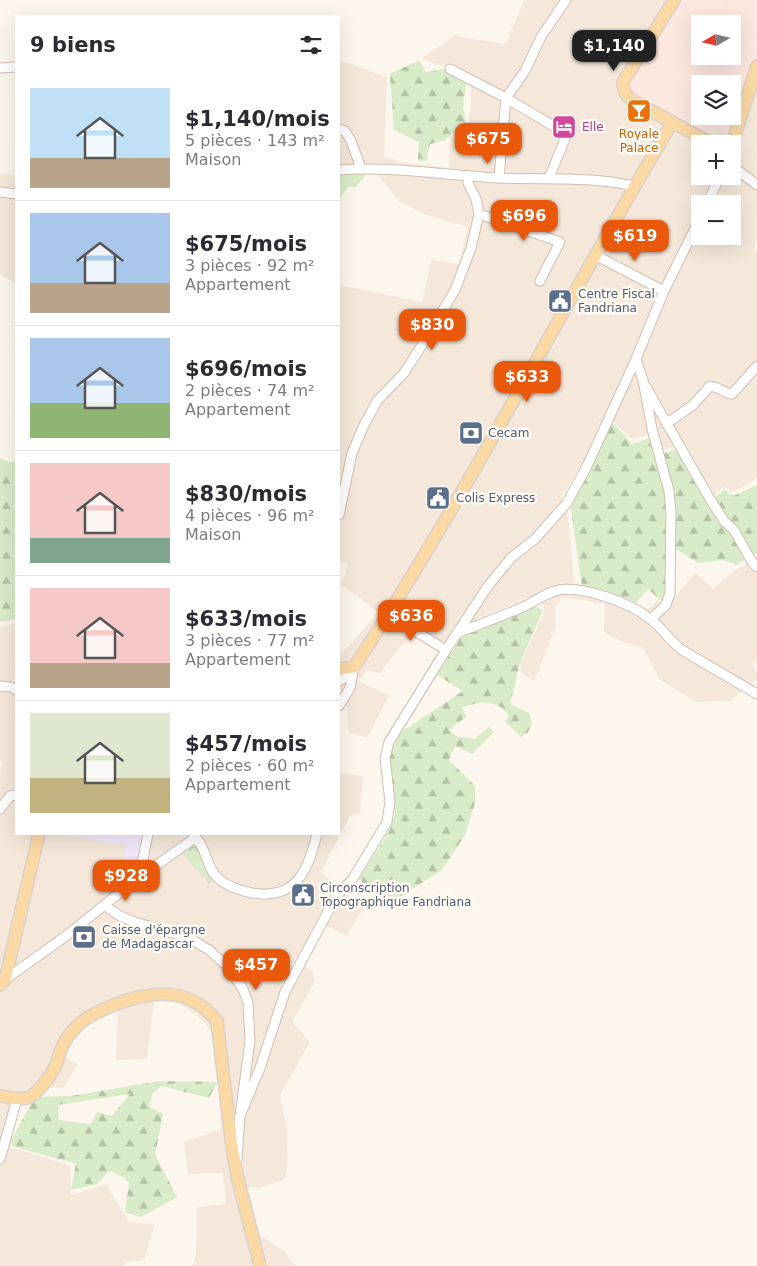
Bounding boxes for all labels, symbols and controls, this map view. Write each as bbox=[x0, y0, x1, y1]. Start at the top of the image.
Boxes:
north arrow bbox=[691, 15, 741, 65]
map controls bbox=[691, 15, 741, 245]
pin: $1,140 bbox=[573, 30, 655, 72]
icon: filters bbox=[297, 31, 325, 59]
text: 9 biens bbox=[30, 33, 116, 57]
text: $1,140 bbox=[583, 36, 645, 55]
button: layers bbox=[691, 75, 741, 125]
bar icon: Royale Palace bbox=[626, 98, 652, 124]
text: $1,140/mois bbox=[185, 107, 330, 131]
icon: home bbox=[70, 108, 130, 168]
hotel icon: Elle bbox=[551, 114, 577, 140]
place label: Elle bbox=[582, 120, 604, 134]
pin: $675 bbox=[458, 122, 518, 165]
place label: Royale Palace bbox=[619, 127, 659, 155]
text: $675 bbox=[466, 129, 510, 148]
text: 5 pièces · 143 m² bbox=[185, 131, 325, 150]
button: + bbox=[691, 135, 741, 185]
text: Maison bbox=[185, 150, 241, 169]
button: − bbox=[691, 195, 741, 245]
pin: $696 bbox=[494, 200, 554, 242]
text: $696 bbox=[502, 206, 546, 225]
pin: $619 bbox=[605, 220, 665, 262]
text: $619 bbox=[613, 226, 657, 245]
text: $675/mois bbox=[185, 232, 307, 256]
icon: home bbox=[70, 233, 130, 293]
text: 3 pièces · 92 m² bbox=[185, 256, 314, 275]
text: Appartement bbox=[185, 275, 291, 294]
place label: Centre Fiscal Fandriana bbox=[578, 287, 655, 315]
public building icon: Centre Fiscal Fandriana bbox=[547, 288, 573, 314]
pin: $830 bbox=[402, 308, 462, 351]
text: $830 bbox=[410, 315, 454, 334]
text: $696/mois bbox=[185, 357, 307, 381]
icon: home bbox=[70, 358, 130, 418]
pin: $633 bbox=[497, 360, 557, 403]
text: $633 bbox=[505, 367, 549, 386]
text: 2 pièces · 74 m² bbox=[185, 381, 314, 400]
text: Appartement bbox=[185, 400, 291, 419]
bank icon: Cecam bbox=[458, 420, 484, 446]
place label: Cecam bbox=[488, 426, 529, 440]
text: $830/mois bbox=[185, 482, 307, 506]
icon: home bbox=[70, 483, 130, 543]
public building icon: Colis Express bbox=[425, 485, 451, 511]
place label: Colis Express bbox=[456, 491, 535, 505]
text: 4 pièces · 96 m² bbox=[185, 506, 314, 525]
text: Maison bbox=[185, 525, 241, 544]
pin: $636 bbox=[381, 600, 441, 642]
text: $636 bbox=[389, 606, 433, 625]
text: $633/mois bbox=[185, 607, 307, 631]
icon: home bbox=[70, 608, 130, 668]
text: 3 pièces · 77 m² bbox=[185, 631, 314, 650]
text: Appartement bbox=[185, 650, 291, 669]
text: $457/mois bbox=[185, 732, 307, 756]
icon: home bbox=[70, 733, 130, 793]
text: 2 pièces · 60 m² bbox=[185, 756, 314, 775]
text: Appartement bbox=[185, 775, 291, 794]
pin: $928 bbox=[96, 860, 156, 902]
text: $928 bbox=[104, 866, 148, 885]
place label: Circonscription Topographique Fandriana bbox=[319, 881, 471, 909]
public building icon: Circonscription Topographique Fandriana bbox=[290, 882, 316, 908]
place label: Caisse d'épargne de Madagascar bbox=[102, 923, 205, 951]
bank icon: Caisse d'épargne de Madagascar bbox=[71, 924, 97, 950]
pin: $457 bbox=[226, 948, 286, 991]
text: $457 bbox=[234, 955, 278, 974]

